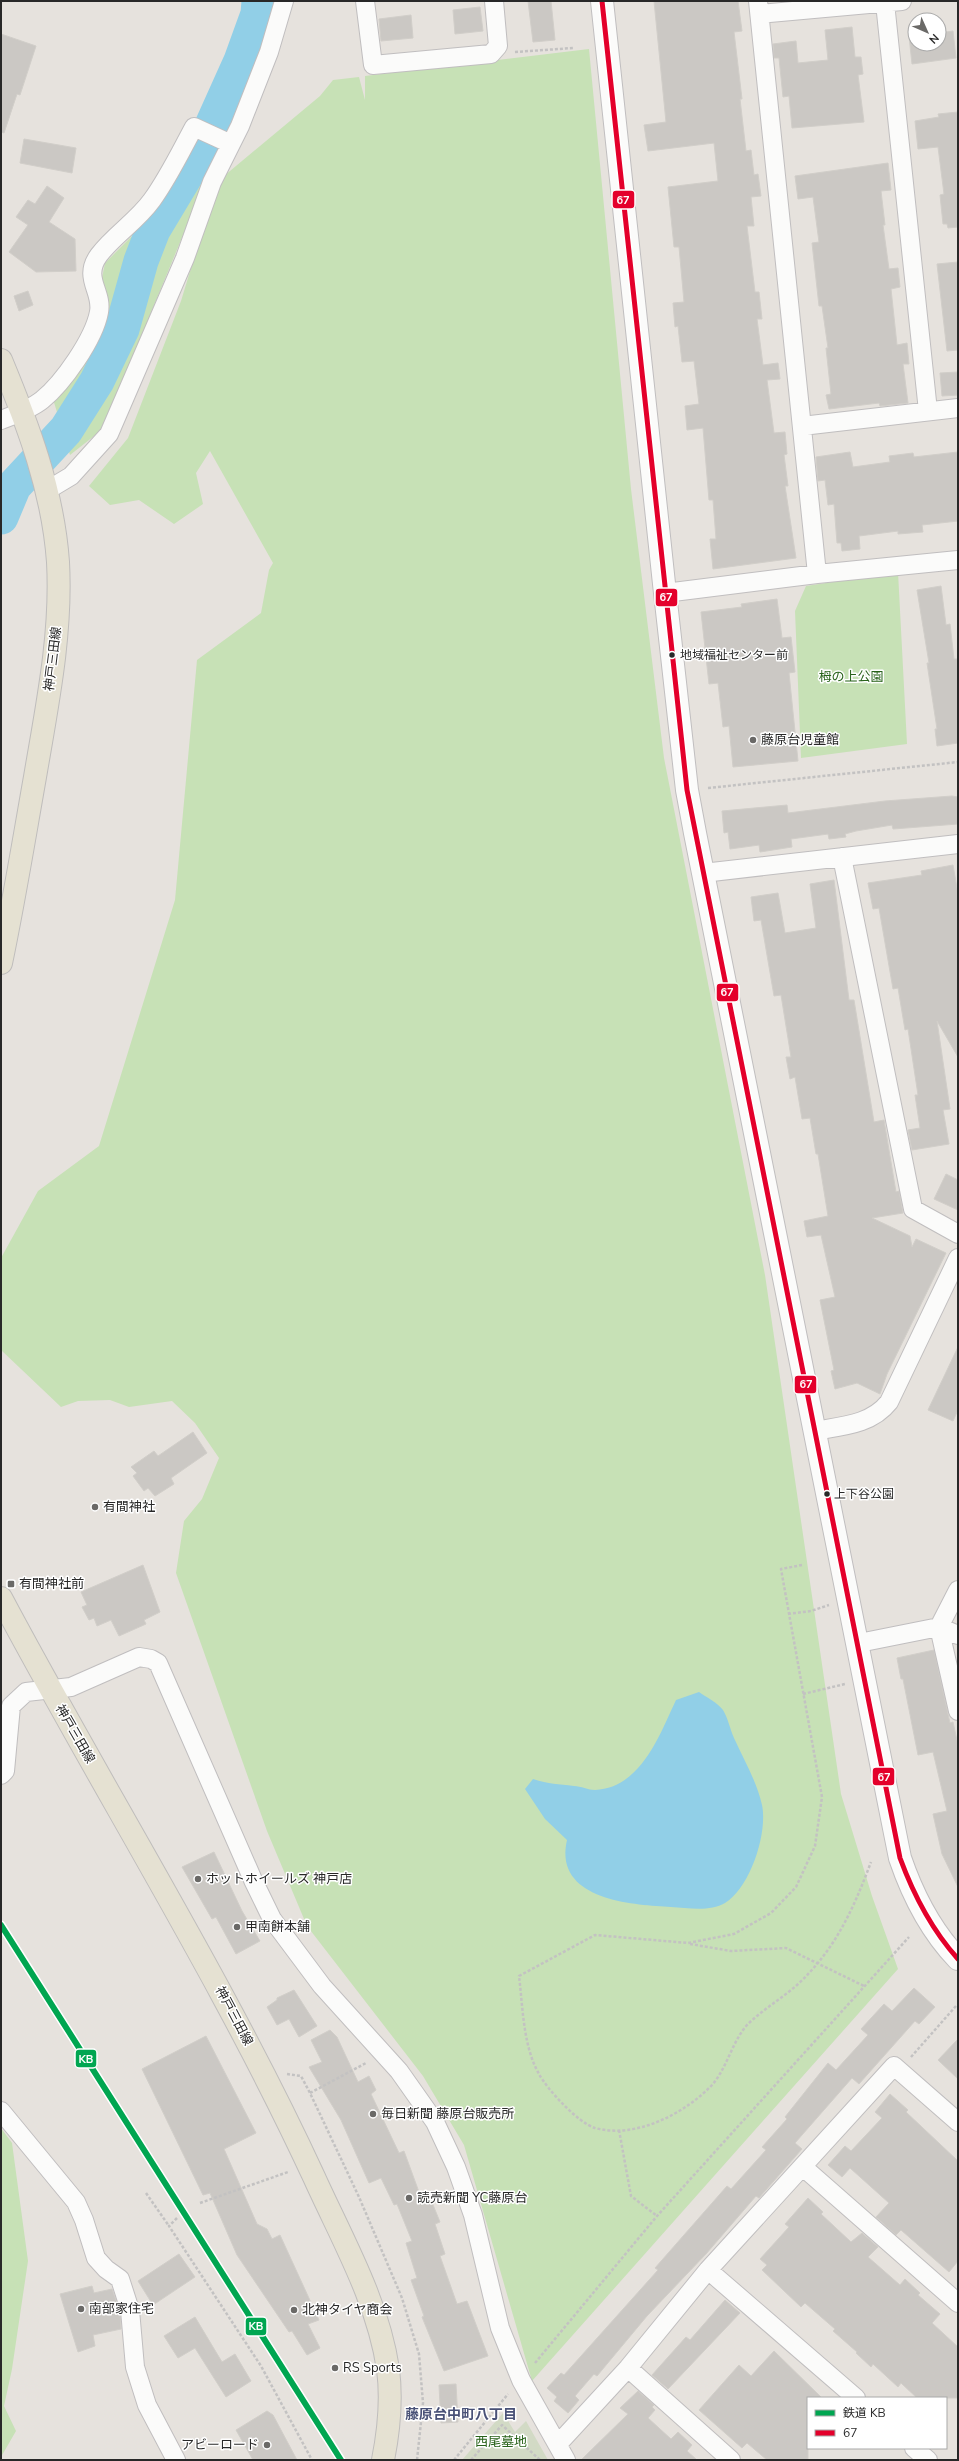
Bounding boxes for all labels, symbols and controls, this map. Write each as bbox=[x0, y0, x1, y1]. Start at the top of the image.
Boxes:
north arrow bbox=[907, 12, 947, 52]
text: N bbox=[926, 31, 942, 47]
line badge: 67 bbox=[612, 190, 635, 209]
text: 67 bbox=[616, 193, 630, 208]
line badge: 67 bbox=[655, 588, 678, 607]
text: 67 bbox=[659, 590, 673, 605]
street label: 神戸三田線 bbox=[40, 626, 66, 692]
place label: 地域福祉センター前 bbox=[680, 647, 788, 663]
marker: 地域福祉センター前 bbox=[667, 650, 677, 660]
park label: 栂の上公園 bbox=[818, 668, 884, 686]
place label: 藤原台児童館 bbox=[761, 731, 839, 749]
marker: 藤原台児童館 bbox=[748, 735, 758, 745]
line badge: 67 bbox=[716, 983, 739, 1002]
text: 67 bbox=[720, 985, 734, 1000]
line badge: 67 bbox=[794, 1375, 817, 1394]
text: 67 bbox=[799, 1377, 813, 1392]
place label: 上下谷公園 bbox=[834, 1486, 894, 1502]
marker: 上下谷公園 bbox=[822, 1489, 832, 1499]
place label: 有間神社 bbox=[103, 1498, 155, 1516]
marker: 有間神社 bbox=[90, 1502, 100, 1512]
place label: 有間神社前 bbox=[19, 1575, 84, 1593]
marker: 有間神社前 bbox=[6, 1579, 16, 1589]
street label: 神戸三田線 bbox=[51, 1701, 99, 1767]
line badge: 67 bbox=[872, 1767, 895, 1786]
text: 67 bbox=[877, 1770, 891, 1785]
place label: ホットホイールズ 神戸店 bbox=[206, 1870, 352, 1888]
marker: ホットホイールズ 神戸店 bbox=[193, 1874, 203, 1884]
place label: 甲南餅本舗 bbox=[245, 1918, 310, 1936]
marker: 甲南餅本舗 bbox=[232, 1922, 242, 1932]
street label: 神戸三田線 bbox=[211, 1983, 257, 2049]
line badge: KB bbox=[75, 2049, 97, 2068]
text: KB bbox=[79, 2052, 93, 2067]
place label: 毎日新聞 藤原台販売所 bbox=[381, 2105, 514, 2123]
marker: 毎日新聞 藤原台販売所 bbox=[368, 2109, 378, 2119]
place label: 読売新聞 YC藤原台 bbox=[417, 2189, 527, 2207]
marker: 読売新聞 YC藤原台 bbox=[404, 2193, 414, 2203]
place label: 南部家住宅 bbox=[89, 2300, 154, 2318]
place label: 北神タイヤ商会 bbox=[302, 2301, 393, 2319]
marker: 南部家住宅 bbox=[76, 2304, 86, 2314]
marker: 北神タイヤ商会 bbox=[289, 2305, 299, 2315]
line badge: KB bbox=[245, 2317, 267, 2336]
text: KB bbox=[249, 2319, 263, 2334]
place label: RS Sports bbox=[343, 2359, 402, 2377]
marker: RS Sports bbox=[330, 2363, 340, 2373]
legend bbox=[807, 2397, 947, 2449]
district label: 藤原台中町八丁目 bbox=[405, 2405, 517, 2424]
text: 鉄道 KB bbox=[843, 2405, 886, 2421]
text: 67 bbox=[843, 2425, 857, 2441]
park label: 西尾墓地 bbox=[475, 2433, 527, 2451]
place label: アビーロード bbox=[181, 2436, 259, 2454]
marker: アビーロード bbox=[262, 2440, 272, 2450]

